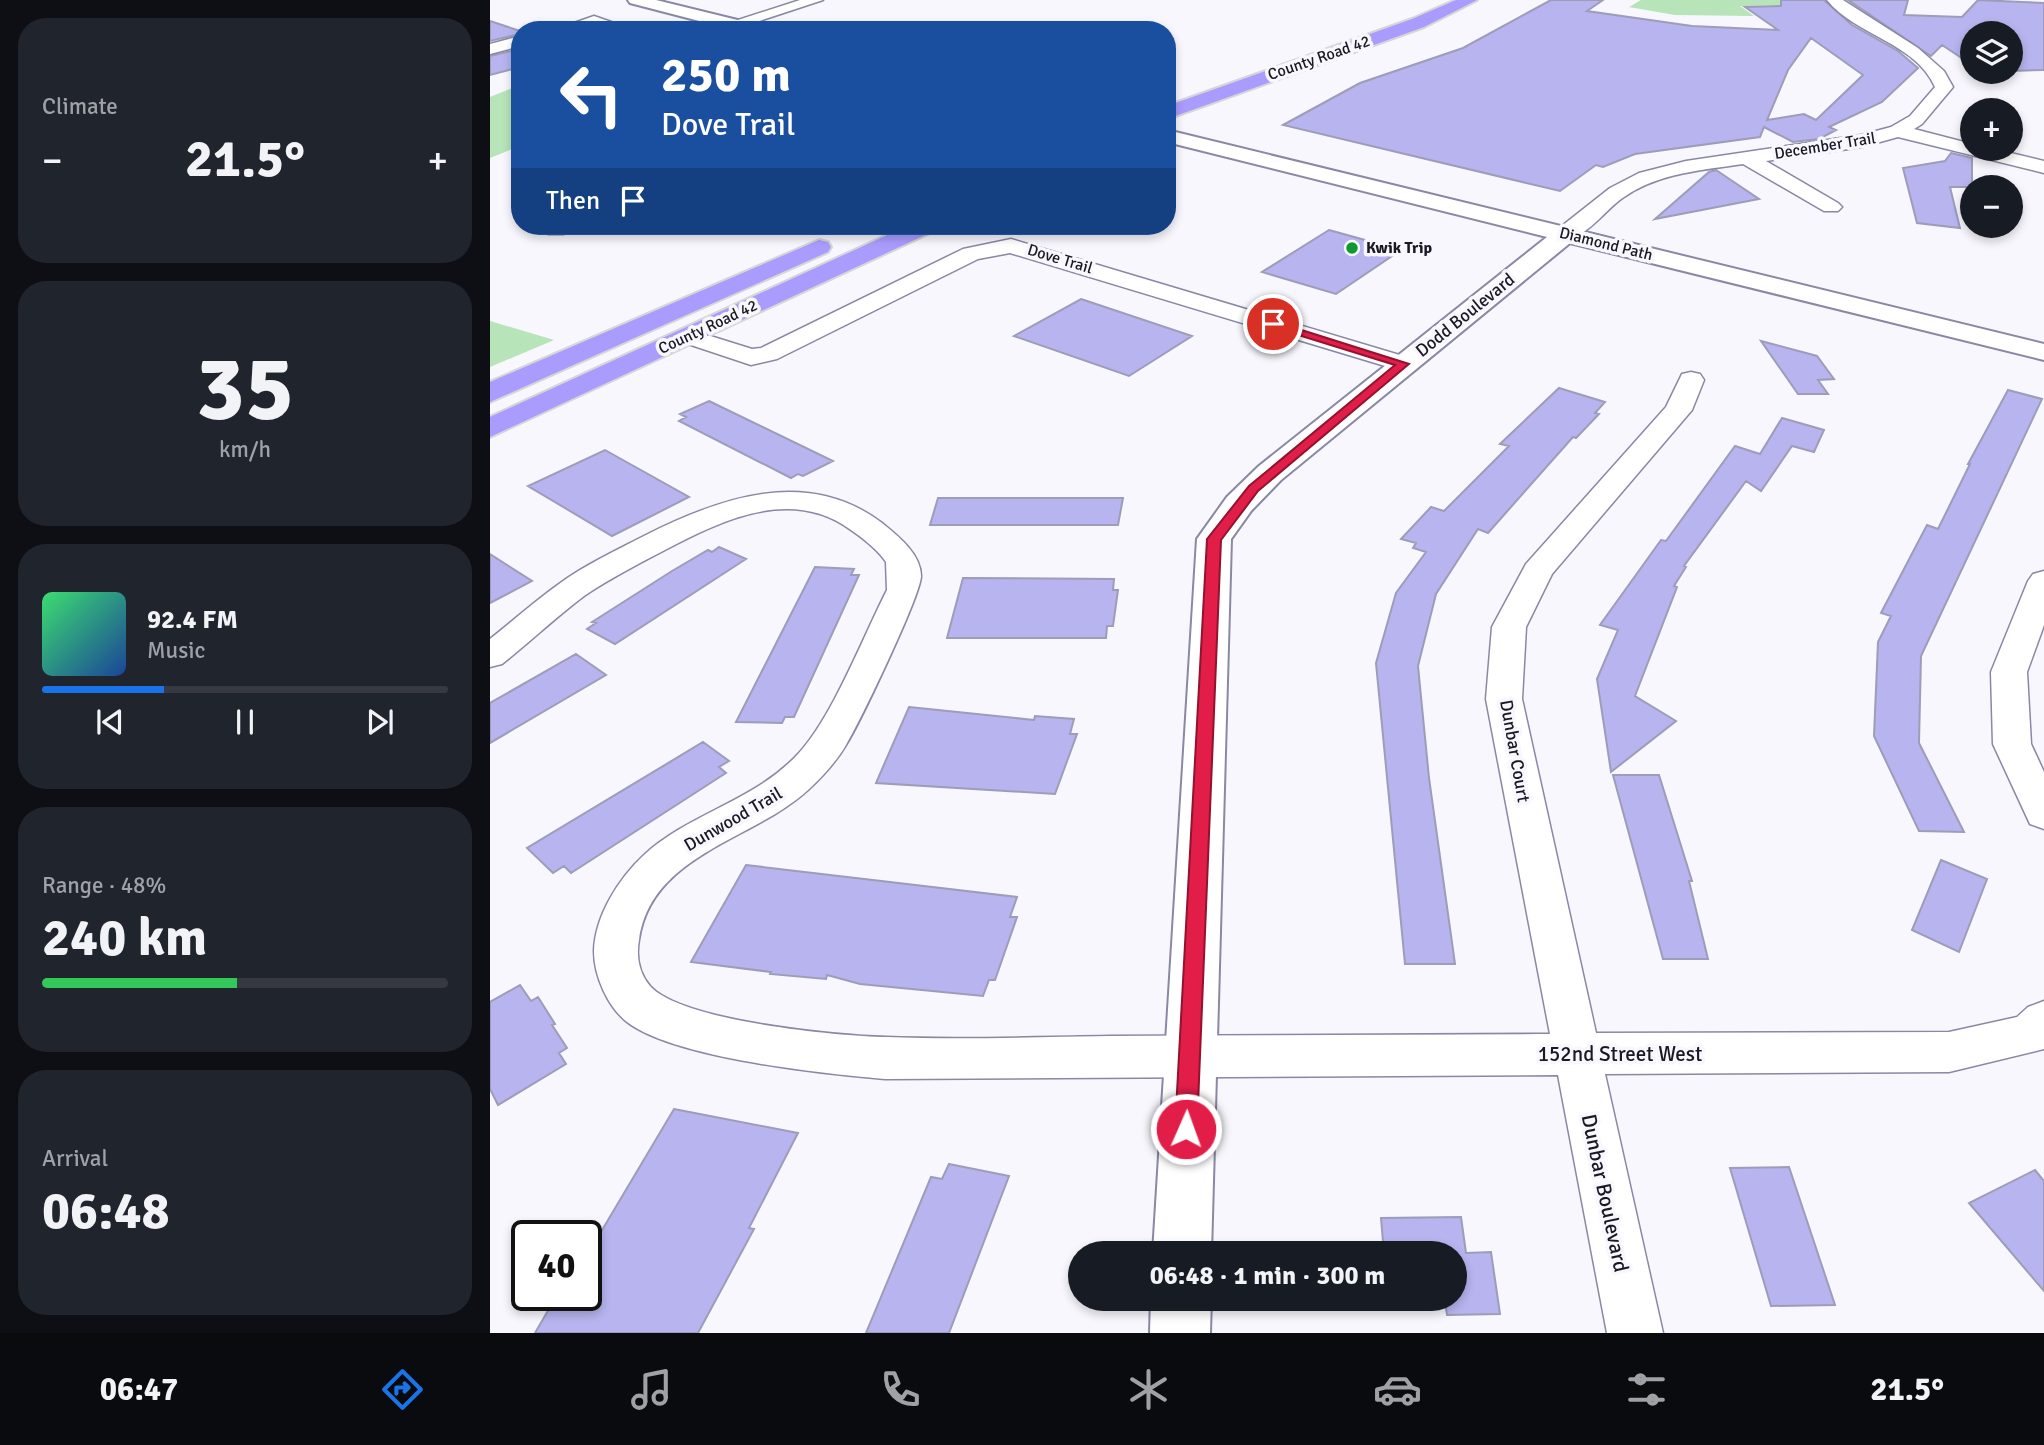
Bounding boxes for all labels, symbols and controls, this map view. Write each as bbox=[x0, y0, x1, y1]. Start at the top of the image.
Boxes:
map controls bbox=[1960, 21, 2023, 238]
button: layers bbox=[1960, 21, 2023, 84]
street label: County Road 42 bbox=[1265, 31, 1373, 85]
text: 250 m bbox=[661, 45, 791, 105]
icon: left bbox=[546, 49, 637, 140]
text: Climate bbox=[42, 92, 118, 121]
button: + bbox=[1960, 98, 2023, 161]
text: Dove Trail bbox=[661, 105, 795, 144]
text: 21.5° bbox=[185, 127, 305, 191]
street label: December Trail bbox=[1773, 128, 1877, 164]
text: − bbox=[42, 137, 63, 184]
text: + bbox=[427, 137, 448, 184]
button: − bbox=[1960, 175, 2023, 238]
icon: arrive bbox=[614, 182, 652, 220]
text: Then bbox=[546, 185, 600, 217]
street label: Diamond Path bbox=[1557, 223, 1655, 265]
place label: Kwik Trip bbox=[1366, 238, 1432, 258]
street label: Dove Trail bbox=[1025, 240, 1095, 278]
marker: Kwik Trip bbox=[1344, 240, 1360, 256]
street label: Dodd Boulevard bbox=[1411, 268, 1519, 362]
pin bbox=[1243, 294, 1303, 354]
street label: County Road 42 bbox=[655, 295, 761, 359]
icon: arrive bbox=[1254, 305, 1292, 343]
text: 35 bbox=[196, 333, 294, 446]
text: km/h bbox=[219, 435, 271, 464]
text: 92.4 FM bbox=[147, 604, 238, 636]
text: Music bbox=[147, 636, 205, 665]
street label: Dunbar Court bbox=[1495, 698, 1535, 804]
icon: previous bbox=[91, 703, 129, 741]
icon: pause bbox=[226, 703, 264, 741]
icon: next bbox=[361, 703, 399, 741]
street label: Dunwood Trail bbox=[680, 782, 786, 856]
text: Range · 48% bbox=[42, 871, 166, 900]
text: 240 km bbox=[42, 906, 207, 970]
street label: 152nd Street West bbox=[1538, 1041, 1702, 1067]
position arrow bbox=[1149, 1092, 1223, 1166]
street label: Dunbar Boulevard bbox=[1576, 1112, 1634, 1274]
text: Arrival bbox=[42, 1144, 108, 1173]
text: 06:48 bbox=[42, 1179, 170, 1243]
speed limit sign: 40 bbox=[511, 1220, 602, 1311]
text: 06:48 · 1 min · 300 m bbox=[1150, 1260, 1385, 1292]
icon: directions bbox=[378, 1365, 427, 1414]
icon: music bbox=[627, 1365, 676, 1414]
icon: phone bbox=[876, 1365, 925, 1414]
icon: climate bbox=[1124, 1365, 1173, 1414]
icon: car bbox=[1373, 1365, 1422, 1414]
icon: filters bbox=[1622, 1365, 1671, 1414]
text: 06:47 bbox=[100, 1370, 178, 1409]
text: 21.5° bbox=[1870, 1370, 1944, 1409]

